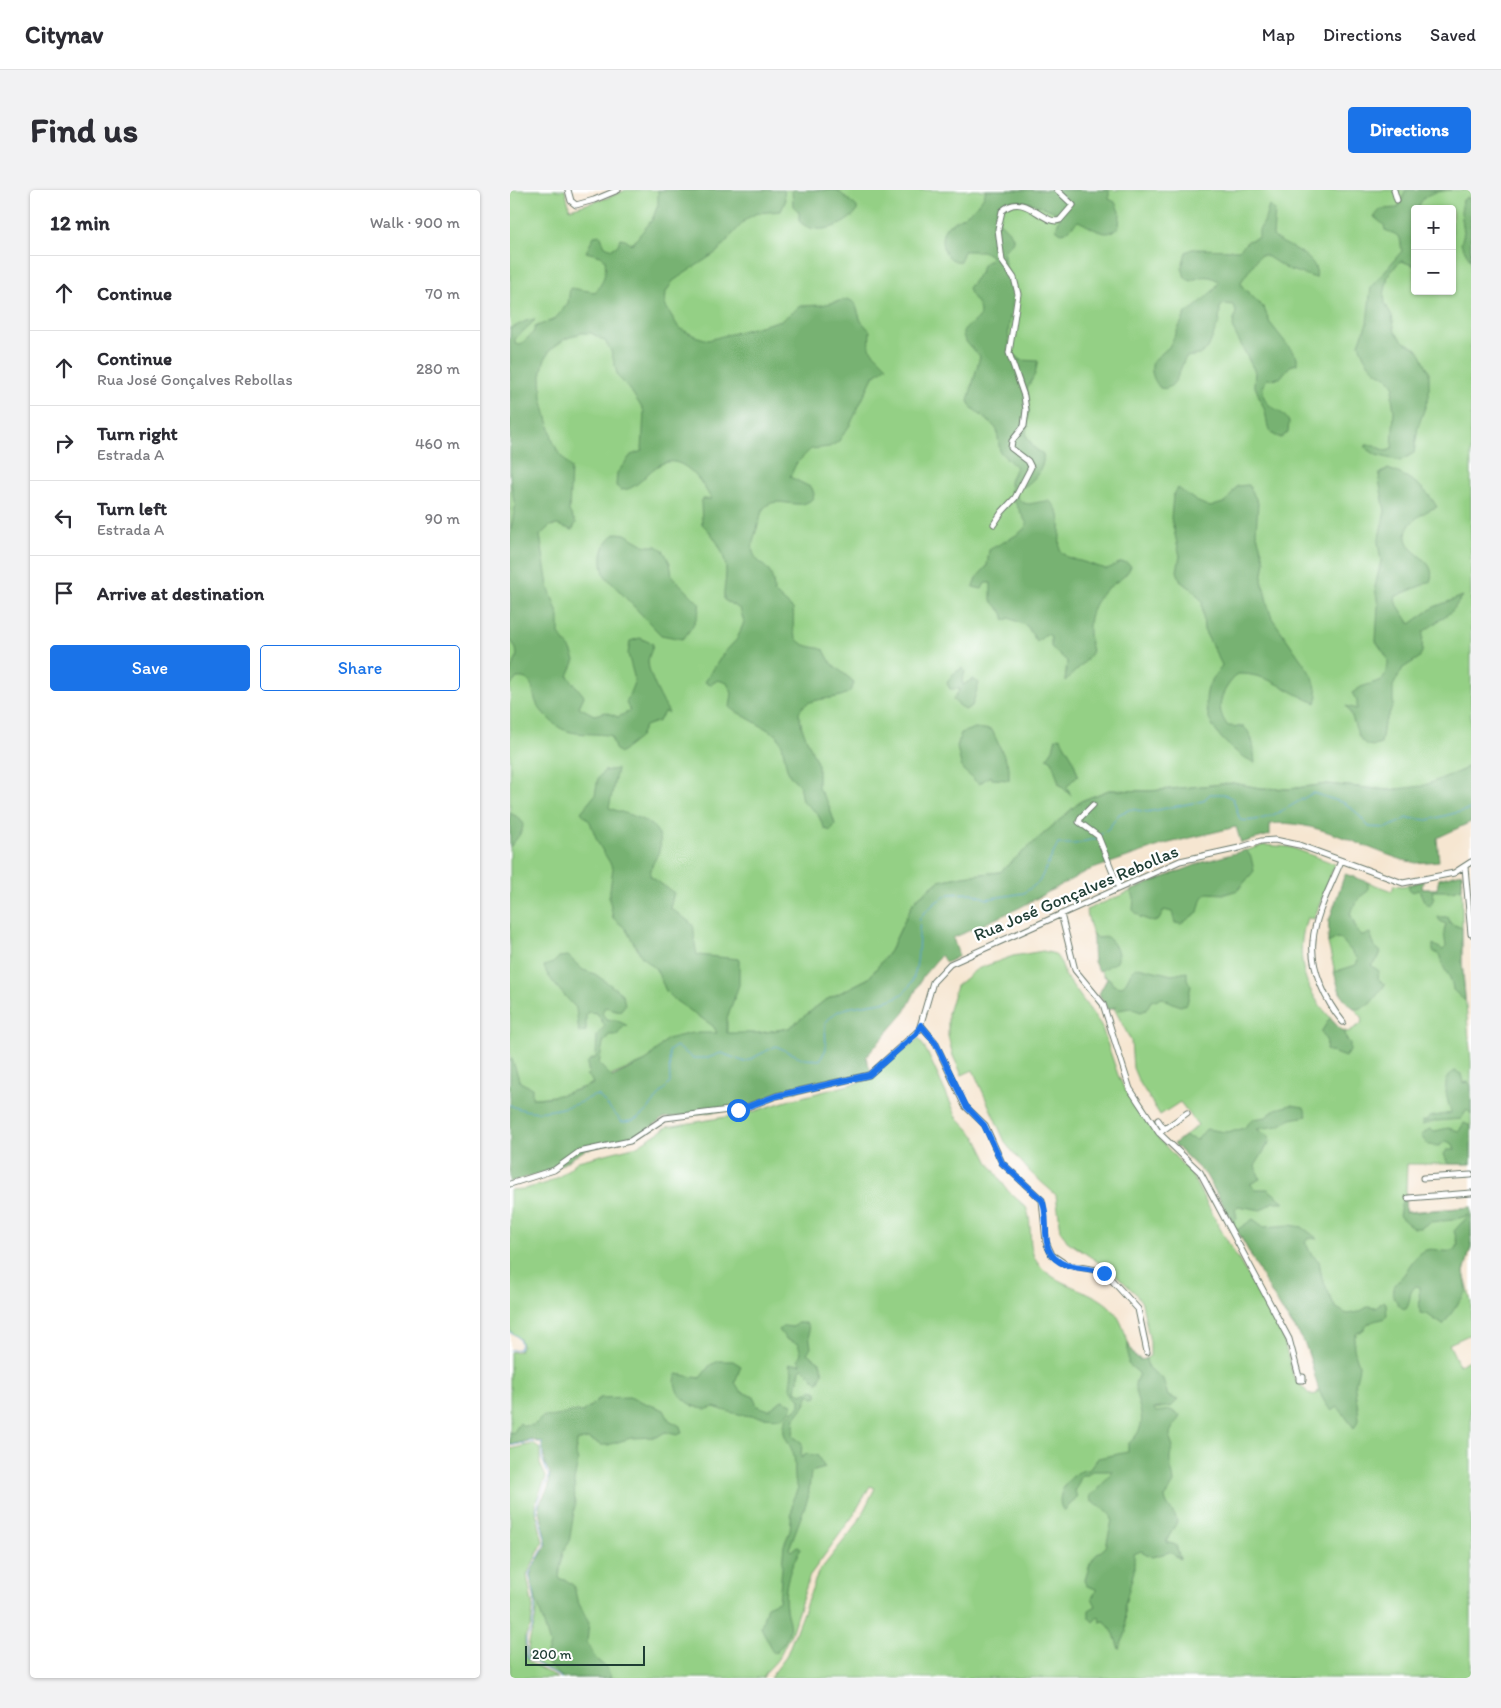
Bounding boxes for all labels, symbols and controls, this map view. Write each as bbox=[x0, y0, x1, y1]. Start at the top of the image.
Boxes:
text: Citynav bbox=[25, 20, 103, 49]
text: Map bbox=[1262, 24, 1295, 46]
text: Directions bbox=[1323, 24, 1402, 46]
text: Saved bbox=[1430, 24, 1476, 46]
button: Directions bbox=[1348, 107, 1471, 153]
text: Find us bbox=[30, 109, 138, 151]
map controls bbox=[1411, 205, 1456, 295]
button: + bbox=[1411, 205, 1456, 250]
text: 12 min bbox=[50, 210, 110, 235]
text: Walk · 900 m bbox=[370, 213, 460, 232]
button: − bbox=[1411, 250, 1456, 295]
icon: ahead bbox=[50, 279, 78, 307]
text: Continue bbox=[97, 282, 172, 305]
text: 70 m bbox=[425, 284, 460, 303]
text: Continue bbox=[97, 347, 172, 370]
icon: ahead bbox=[50, 354, 78, 382]
text: 280 m bbox=[416, 359, 460, 378]
text: Rua José Gonçalves Rebollas bbox=[97, 370, 293, 389]
text: Turn right bbox=[97, 422, 178, 445]
icon: right bbox=[50, 429, 78, 457]
text: 460 m bbox=[415, 434, 460, 453]
text: Estrada A bbox=[97, 445, 164, 464]
text: Turn left bbox=[97, 497, 167, 520]
icon: left bbox=[50, 504, 78, 532]
text: 90 m bbox=[425, 509, 460, 528]
text: Estrada A bbox=[97, 520, 164, 539]
icon: arrive bbox=[50, 579, 78, 607]
text: Arrive at destination bbox=[97, 582, 264, 605]
button: Save bbox=[50, 645, 250, 691]
button: Share bbox=[260, 645, 460, 691]
street label: Rua José Gonçalves Rebollas bbox=[970, 840, 1182, 946]
route start bbox=[727, 1099, 750, 1122]
route end bbox=[1093, 1262, 1116, 1285]
scale bar bbox=[525, 1643, 645, 1666]
text: 200 m bbox=[532, 1646, 572, 1663]

